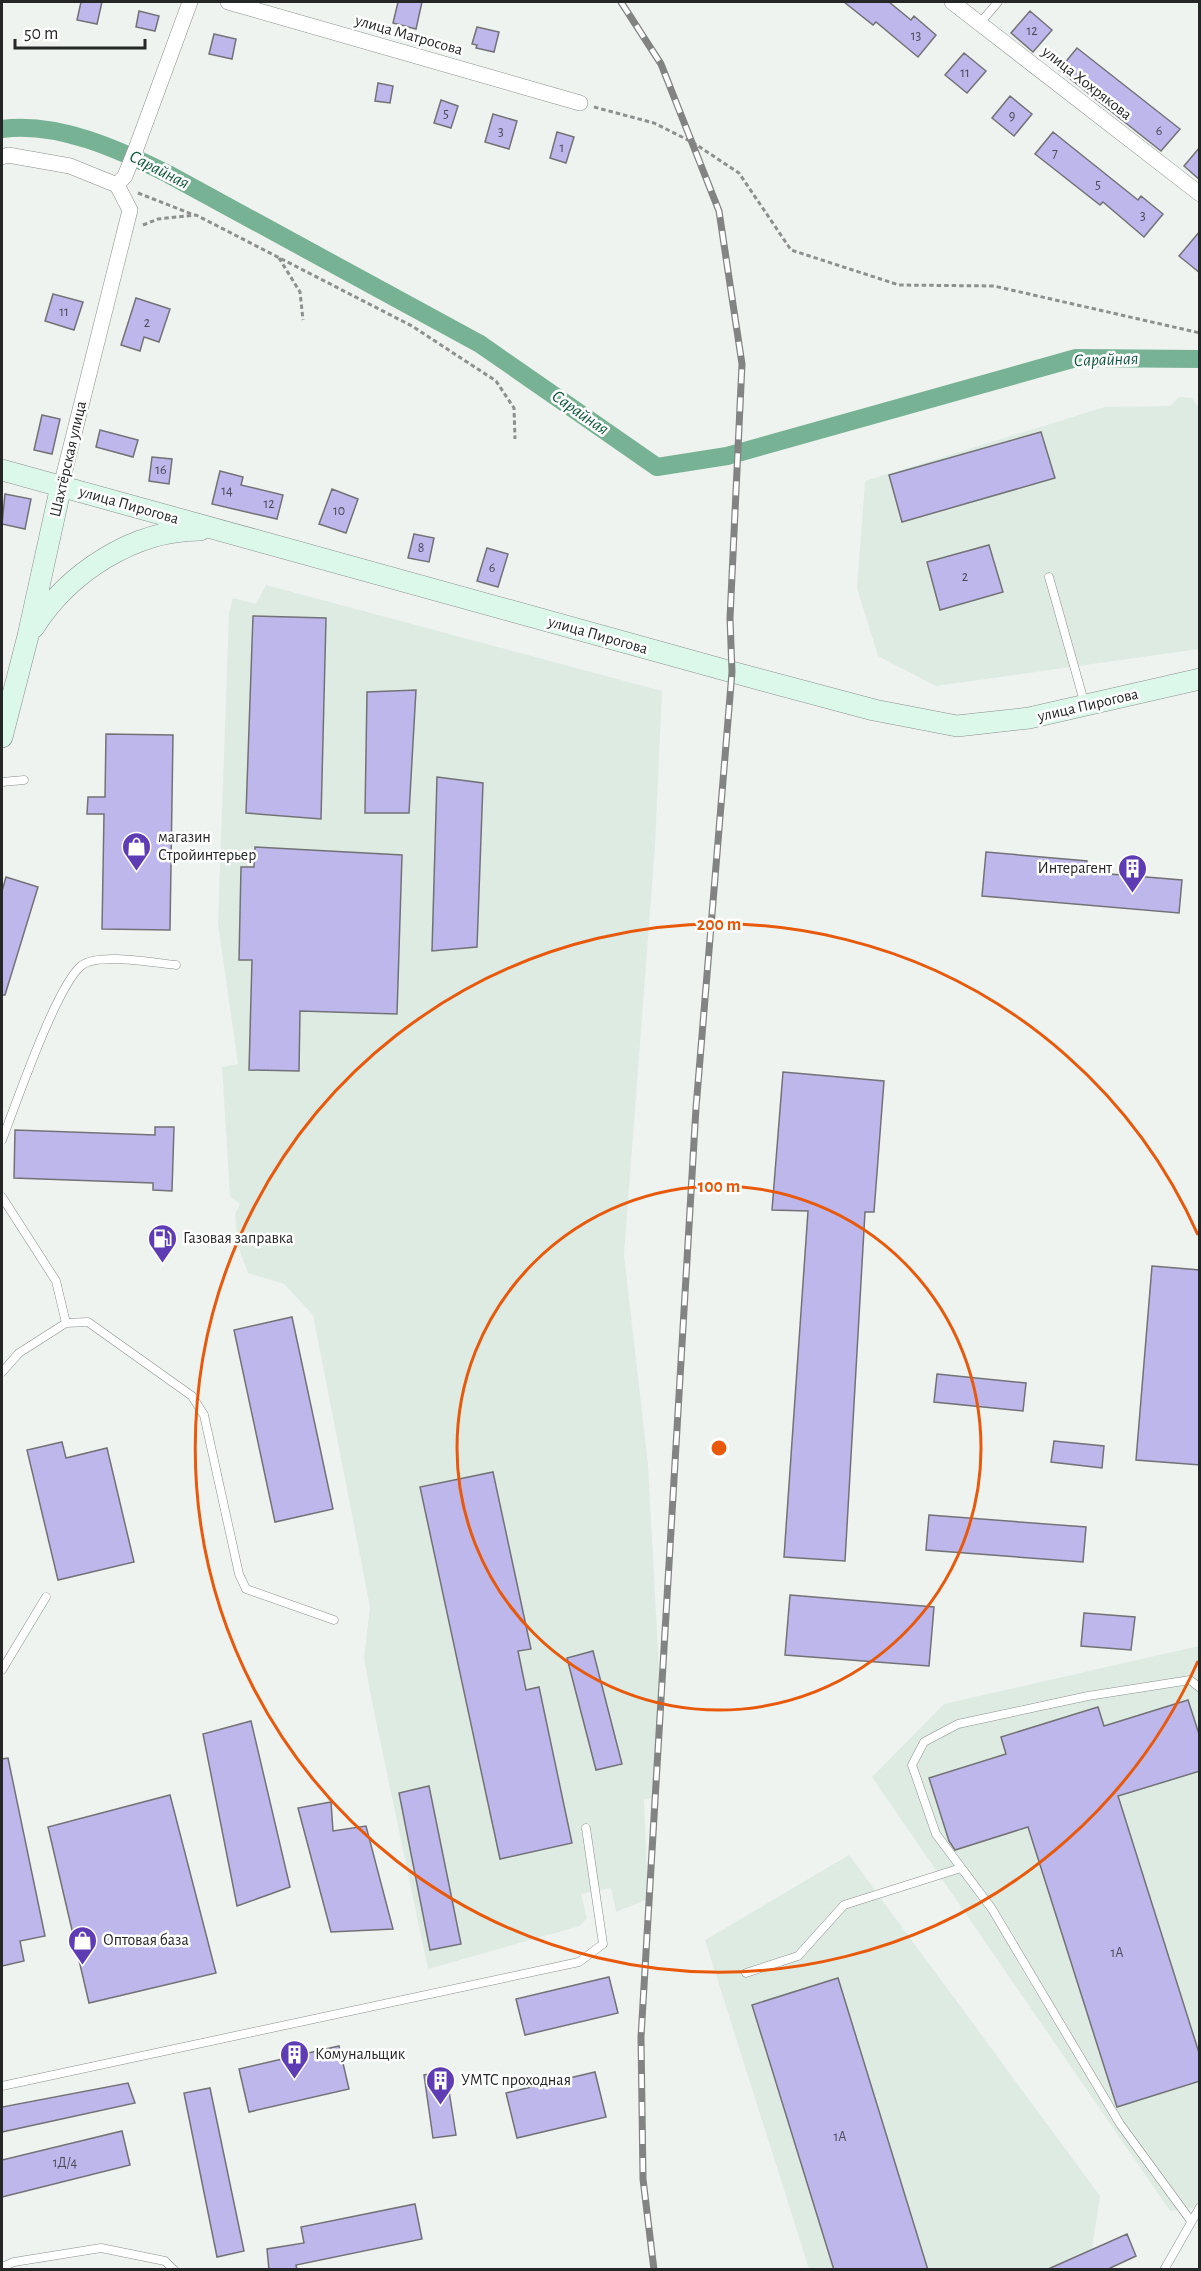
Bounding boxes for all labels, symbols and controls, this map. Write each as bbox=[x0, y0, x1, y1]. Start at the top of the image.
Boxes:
scale bar bbox=[15, 12, 146, 50]
street label: улица Матросова bbox=[352, 12, 465, 59]
house number: 12 bbox=[1026, 24, 1038, 38]
text: 50 m bbox=[24, 25, 58, 43]
house number: 13 bbox=[911, 29, 922, 43]
street label: улица Хохрякова bbox=[1038, 43, 1135, 124]
house number: 11 bbox=[960, 66, 970, 80]
house number: 5 bbox=[443, 107, 449, 121]
house number: 9 bbox=[1009, 109, 1015, 123]
house number: 6 bbox=[1156, 124, 1162, 138]
house number: 3 bbox=[498, 125, 504, 139]
house number: 1 bbox=[560, 141, 564, 155]
house number: 7 bbox=[1052, 146, 1058, 160]
water label: Сарайная bbox=[126, 147, 192, 193]
house number: 5 bbox=[1095, 178, 1101, 192]
house number: 3 bbox=[1140, 209, 1146, 223]
house number: 11 bbox=[59, 305, 69, 319]
house number: 2 bbox=[144, 316, 150, 330]
water label: Сарайная bbox=[1073, 350, 1139, 370]
water label: Сарайная bbox=[548, 387, 612, 439]
street label: Шахтёрская улица bbox=[47, 399, 90, 519]
house number: 16 bbox=[155, 463, 167, 477]
street label: улица Пирогова bbox=[76, 483, 181, 528]
house number: 14 bbox=[221, 484, 233, 498]
house number: 12 bbox=[263, 497, 275, 511]
house number: 10 bbox=[333, 504, 345, 518]
house number: 8 bbox=[418, 541, 424, 555]
house number: 6 bbox=[489, 561, 495, 575]
house number: 2 bbox=[962, 570, 968, 584]
street label: улица Пирогова bbox=[545, 613, 650, 658]
street label: улица Пирогова bbox=[1035, 686, 1140, 726]
place label: магазин Стройинтерьер bbox=[158, 829, 256, 863]
shop icon: магазин Стройинтерьер bbox=[121, 830, 153, 872]
building icon: Интерагент bbox=[1117, 852, 1149, 894]
place label: Интерагент bbox=[1038, 860, 1112, 876]
text: 200 m bbox=[697, 916, 741, 934]
text: 100 m bbox=[698, 1178, 740, 1196]
fuel station icon: Газовая заправка bbox=[146, 1222, 178, 1264]
place label: Газовая заправка bbox=[183, 1230, 293, 1246]
centre of rings bbox=[709, 1438, 729, 1458]
shop icon: Оптовая база bbox=[66, 1924, 98, 1966]
place label: Оптовая база bbox=[103, 1932, 189, 1948]
house number: 1А bbox=[1110, 1946, 1124, 1960]
building icon: Комунальщик bbox=[278, 2038, 310, 2080]
place label: Комунальщик bbox=[315, 2046, 406, 2063]
building icon: УМТС проходная bbox=[424, 2064, 456, 2106]
place label: УМТС проходная bbox=[461, 2072, 571, 2088]
house number: 1А bbox=[833, 2130, 847, 2144]
house number: 1Д/4 bbox=[53, 2156, 78, 2170]

